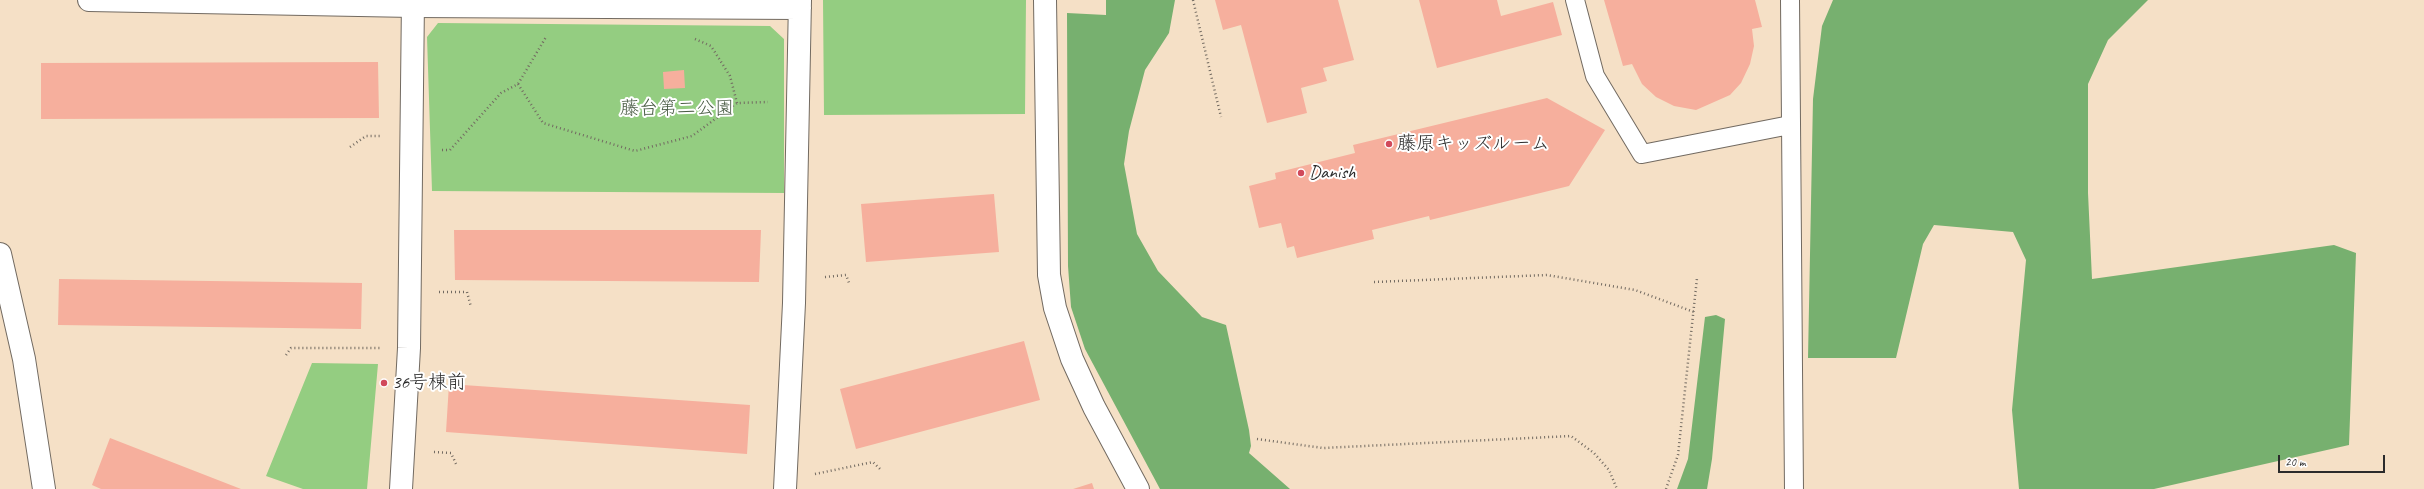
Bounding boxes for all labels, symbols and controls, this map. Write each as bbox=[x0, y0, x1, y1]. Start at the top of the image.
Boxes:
park label: 藤台第二公園 bbox=[620, 98, 734, 120]
place label: 藤原キッズルーム bbox=[1397, 133, 1550, 155]
marker: 藤原キッズルーム bbox=[1384, 139, 1394, 149]
place label: Danish bbox=[1309, 162, 1355, 184]
marker: Danish bbox=[1296, 168, 1306, 178]
place label: 36号棟前 bbox=[392, 372, 466, 394]
marker: 36号棟前 bbox=[379, 378, 389, 388]
scale bar bbox=[2280, 447, 2387, 473]
text: 20 m bbox=[2285, 454, 2305, 470]

